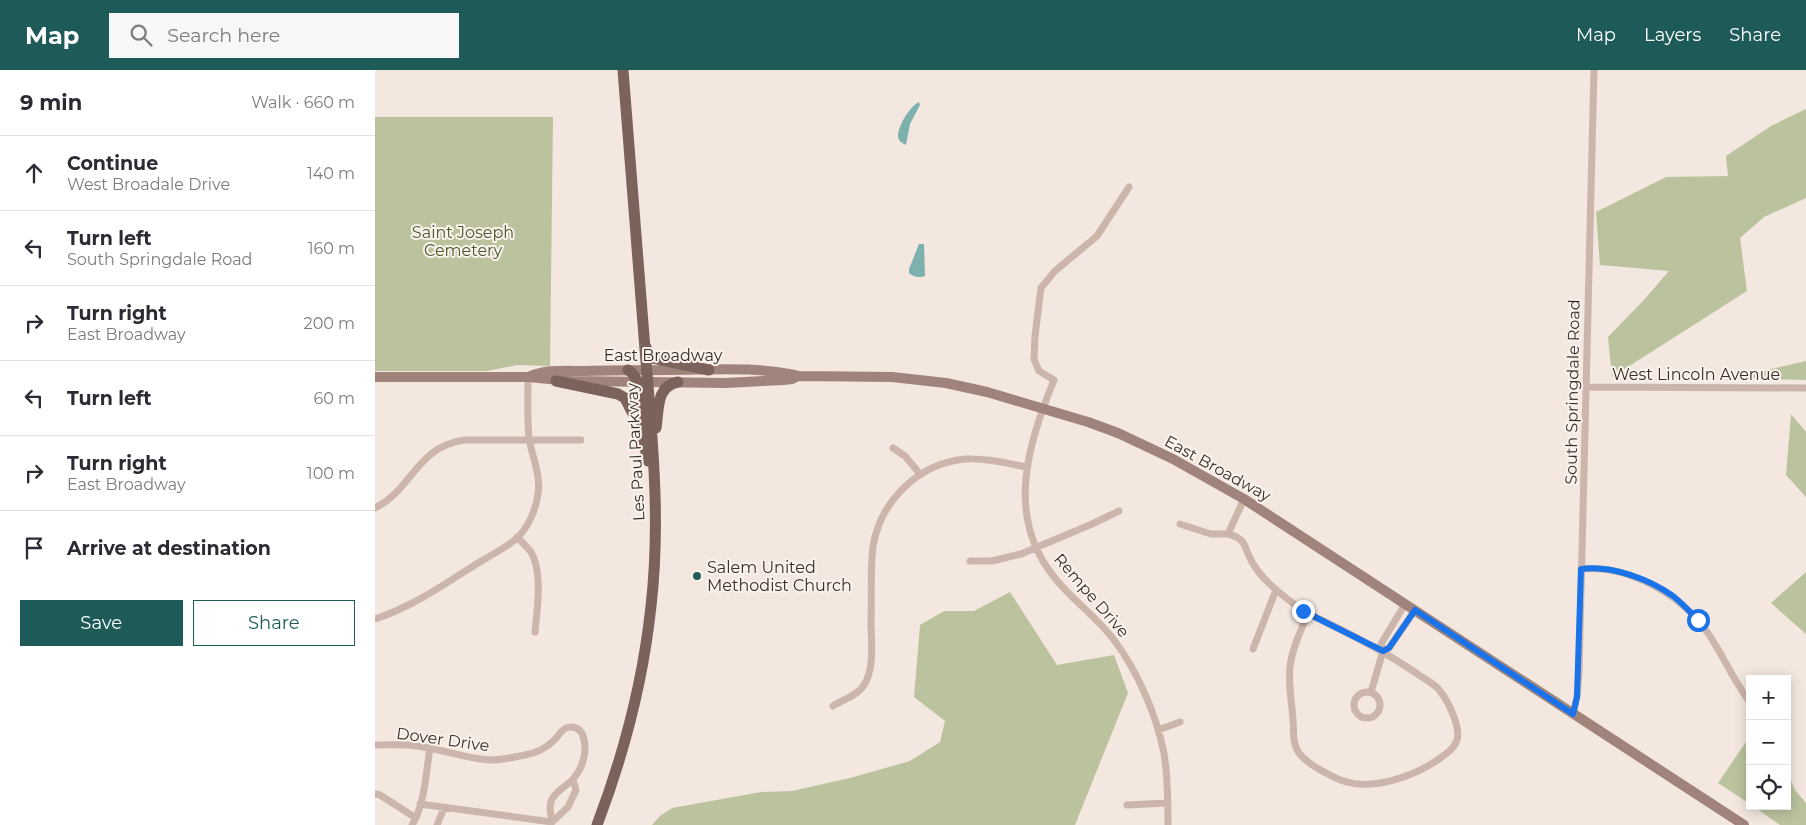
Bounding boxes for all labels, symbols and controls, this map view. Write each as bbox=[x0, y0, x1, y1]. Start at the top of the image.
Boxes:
search box bbox=[109, 13, 459, 58]
text: Map bbox=[25, 21, 79, 50]
icon: search bbox=[127, 21, 155, 49]
text: Search here bbox=[167, 24, 280, 47]
text: Map bbox=[1576, 24, 1616, 46]
text: Layers bbox=[1644, 24, 1701, 46]
text: Share bbox=[1729, 24, 1781, 46]
text: 9 min bbox=[20, 90, 82, 115]
text: Walk · 660 m bbox=[251, 93, 355, 112]
text: Continue bbox=[67, 152, 158, 175]
icon: ahead bbox=[20, 159, 48, 187]
text: 140 m bbox=[307, 164, 355, 183]
text: West Broadale Drive bbox=[67, 175, 230, 194]
park label: Saint Joseph Cemetery bbox=[412, 223, 514, 260]
text: Turn left bbox=[67, 227, 152, 250]
icon: left bbox=[20, 234, 48, 262]
text: 160 m bbox=[308, 239, 355, 258]
text: South Springdale Road bbox=[67, 250, 252, 269]
street label: South Springdale Road bbox=[1561, 299, 1584, 485]
text: Turn right bbox=[67, 302, 167, 325]
icon: right bbox=[20, 309, 48, 337]
text: 200 m bbox=[304, 314, 355, 333]
text: East Broadway bbox=[67, 325, 186, 344]
street label: East Broadway bbox=[604, 346, 723, 365]
street label: West Lincoln Avenue bbox=[1612, 365, 1780, 384]
street label: Les Paul Parkway bbox=[622, 382, 649, 522]
icon: left bbox=[20, 384, 48, 412]
text: Turn left bbox=[67, 387, 152, 410]
text: 60 m bbox=[313, 389, 355, 408]
street label: East Broadway bbox=[1161, 431, 1275, 506]
text: Turn right bbox=[67, 452, 167, 475]
icon: right bbox=[20, 459, 48, 487]
text: 100 m bbox=[307, 464, 355, 483]
text: East Broadway bbox=[67, 475, 186, 494]
icon: arrive bbox=[20, 534, 48, 562]
text: Arrive at destination bbox=[67, 537, 271, 560]
street label: Rempe Drive bbox=[1050, 550, 1133, 641]
place label: Salem United Methodist Church bbox=[707, 558, 852, 595]
marker: Salem United Methodist Church bbox=[691, 570, 703, 582]
button: Save bbox=[20, 600, 183, 646]
button: Share bbox=[193, 600, 355, 646]
route end bbox=[1292, 600, 1315, 623]
route start bbox=[1687, 609, 1710, 632]
map controls bbox=[1746, 675, 1791, 810]
button: + bbox=[1746, 675, 1791, 720]
button: − bbox=[1746, 720, 1791, 765]
street label: Dover Drive bbox=[395, 724, 491, 755]
button: locate bbox=[1746, 765, 1791, 810]

